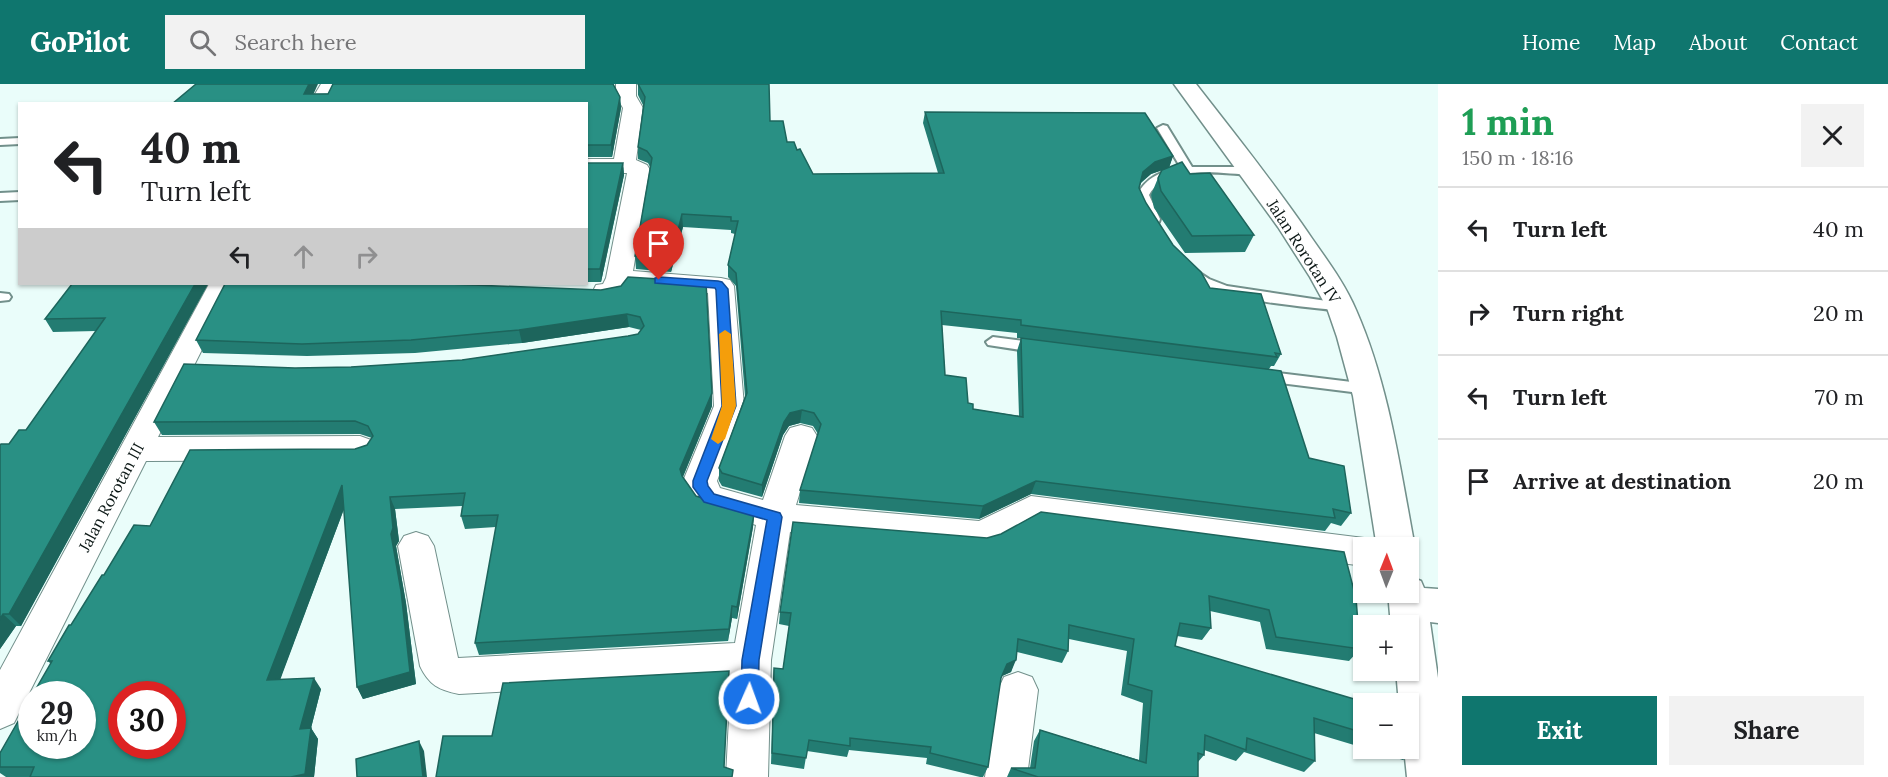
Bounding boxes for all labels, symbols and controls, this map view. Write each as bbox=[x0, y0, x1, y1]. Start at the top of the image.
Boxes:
search box bbox=[165, 15, 585, 69]
text: GoPilot bbox=[30, 24, 129, 60]
icon: search bbox=[186, 26, 219, 59]
text: Search here bbox=[234, 28, 357, 56]
text: Home bbox=[1522, 29, 1580, 56]
text: Map bbox=[1613, 29, 1656, 56]
text: About bbox=[1689, 29, 1747, 56]
text: Contact bbox=[1780, 29, 1858, 56]
text: 1 min bbox=[1462, 99, 1554, 145]
button: close bbox=[1801, 104, 1864, 167]
text: 40 m bbox=[141, 121, 240, 175]
icon: left bbox=[42, 126, 120, 204]
text: 150 m · 18:16 bbox=[1462, 145, 1574, 170]
text: Turn left bbox=[141, 174, 251, 208]
street label: Jalan Rorotan IV bbox=[1262, 194, 1345, 307]
icon: left bbox=[1462, 213, 1495, 246]
text: Turn left bbox=[1513, 215, 1607, 243]
text: 40 m bbox=[1813, 215, 1864, 243]
pin bbox=[633, 218, 684, 280]
icon: arrive bbox=[642, 227, 675, 260]
icon: left bbox=[224, 240, 257, 273]
icon: ahead bbox=[287, 240, 320, 273]
icon: right bbox=[350, 240, 383, 273]
icon: right bbox=[1462, 297, 1495, 330]
text: Turn right bbox=[1513, 299, 1624, 327]
text: 20 m bbox=[1813, 299, 1864, 327]
icon: left bbox=[1462, 381, 1495, 414]
text: Turn left bbox=[1513, 383, 1607, 411]
text: 70 m bbox=[1815, 383, 1864, 411]
street label: Jalan Rorotan III bbox=[73, 439, 148, 556]
icon: arrive bbox=[1462, 465, 1495, 498]
text: Arrive at destination bbox=[1513, 467, 1731, 495]
text: 20 m bbox=[1813, 467, 1864, 495]
north arrow bbox=[1353, 537, 1419, 603]
map controls bbox=[1353, 537, 1419, 759]
button: + bbox=[1353, 615, 1419, 681]
position arrow bbox=[717, 667, 781, 731]
speed limit sign: 30 bbox=[108, 681, 186, 759]
button: − bbox=[1353, 693, 1419, 759]
text: 29 bbox=[40, 694, 74, 732]
button: Exit bbox=[1462, 696, 1657, 765]
button: Share bbox=[1669, 696, 1864, 765]
text: km/h bbox=[37, 726, 77, 745]

